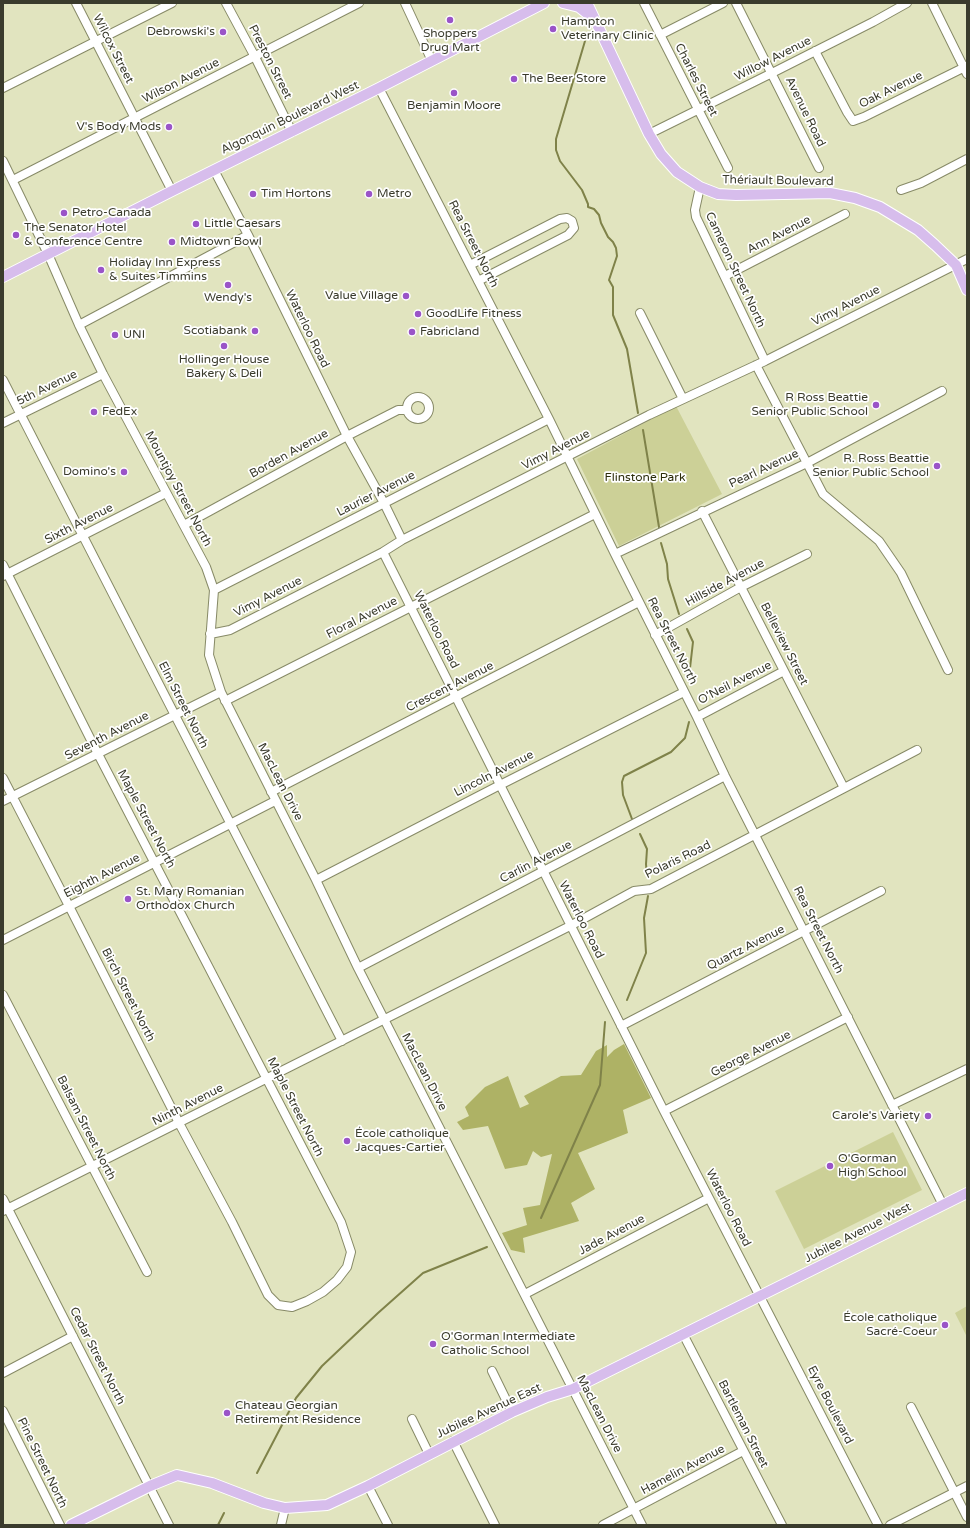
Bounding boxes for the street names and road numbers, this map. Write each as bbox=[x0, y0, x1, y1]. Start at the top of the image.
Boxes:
street label: Wilcox Street bbox=[89, 12, 137, 86]
street label: Preston Street bbox=[245, 22, 295, 102]
street label: Willow Avenue bbox=[732, 34, 814, 84]
street label: Charles Street bbox=[671, 41, 721, 119]
street label: Wilson Avenue bbox=[140, 55, 222, 107]
street label: Oak Avenue bbox=[857, 68, 925, 112]
street label: Avenue Road bbox=[782, 75, 828, 149]
street label: Algonquin Boulevard West bbox=[219, 78, 361, 158]
street label: Thériault Boulevard bbox=[722, 173, 834, 189]
street label: Rea Street North bbox=[445, 198, 501, 290]
street label: Cameron Street North bbox=[702, 210, 768, 330]
street label: Ann Avenue bbox=[745, 213, 813, 257]
street label: Vimy Avenue bbox=[809, 283, 883, 329]
street label: Waterloo Road bbox=[282, 288, 332, 370]
street label: 5th Avenue bbox=[14, 367, 80, 409]
street label: Borden Avenue bbox=[247, 426, 331, 482]
street label: Vimy Avenue bbox=[519, 427, 593, 473]
street label: Mountjoy Street North bbox=[142, 429, 214, 549]
street label: Pearl Avenue bbox=[727, 447, 801, 491]
street label: Laurier Avenue bbox=[334, 468, 418, 520]
street label: Sixth Avenue bbox=[42, 501, 116, 547]
street label: Hillside Avenue bbox=[683, 556, 767, 610]
street label: Vimy Avenue bbox=[231, 574, 305, 620]
street label: Waterloo Road bbox=[410, 589, 462, 671]
street label: Floral Avenue bbox=[324, 594, 400, 642]
street label: Rea Street North bbox=[644, 595, 700, 687]
street label: Belleview Street bbox=[757, 600, 811, 688]
street label: O'Neil Avenue bbox=[696, 658, 774, 708]
street label: Elm Street North bbox=[155, 659, 211, 751]
street label: Crescent Avenue bbox=[404, 659, 496, 715]
street label: Seventh Avenue bbox=[63, 709, 151, 763]
street label: MacLean Drive bbox=[254, 741, 306, 823]
street label: Lincoln Avenue bbox=[452, 748, 536, 800]
street label: Maple Street North bbox=[114, 767, 178, 871]
street label: Carlin Avenue bbox=[498, 838, 574, 886]
street label: Polaris Road bbox=[643, 838, 713, 882]
street label: Eighth Avenue bbox=[62, 851, 142, 901]
street label: Waterloo Road bbox=[555, 879, 607, 961]
street label: Rea Street North bbox=[790, 884, 846, 976]
street label: Quartz Avenue bbox=[705, 922, 787, 974]
street label: Birch Street North bbox=[98, 946, 158, 1044]
street label: George Avenue bbox=[709, 1028, 793, 1080]
street label: MacLean Drive bbox=[398, 1031, 450, 1113]
street label: Maple Street North bbox=[264, 1055, 326, 1159]
street label: Balsam Street North bbox=[53, 1073, 119, 1183]
street label: Ninth Avenue bbox=[150, 1081, 226, 1129]
street label: Waterloo Road bbox=[702, 1167, 754, 1249]
street label: Jubilee Avenue West bbox=[802, 1200, 914, 1266]
street label: Jade Avenue bbox=[576, 1212, 648, 1258]
street label: Cedar Street North bbox=[66, 1305, 128, 1407]
street label: Eyre Boulevard bbox=[804, 1363, 856, 1447]
street label: MacLean Drive bbox=[573, 1373, 625, 1455]
street label: Bartleman Street bbox=[715, 1378, 771, 1470]
street label: Jubilee Avenue East bbox=[434, 1380, 544, 1442]
street label: Pine Street North bbox=[14, 1415, 70, 1511]
street label: Hamelin Avenue bbox=[639, 1442, 727, 1498]

